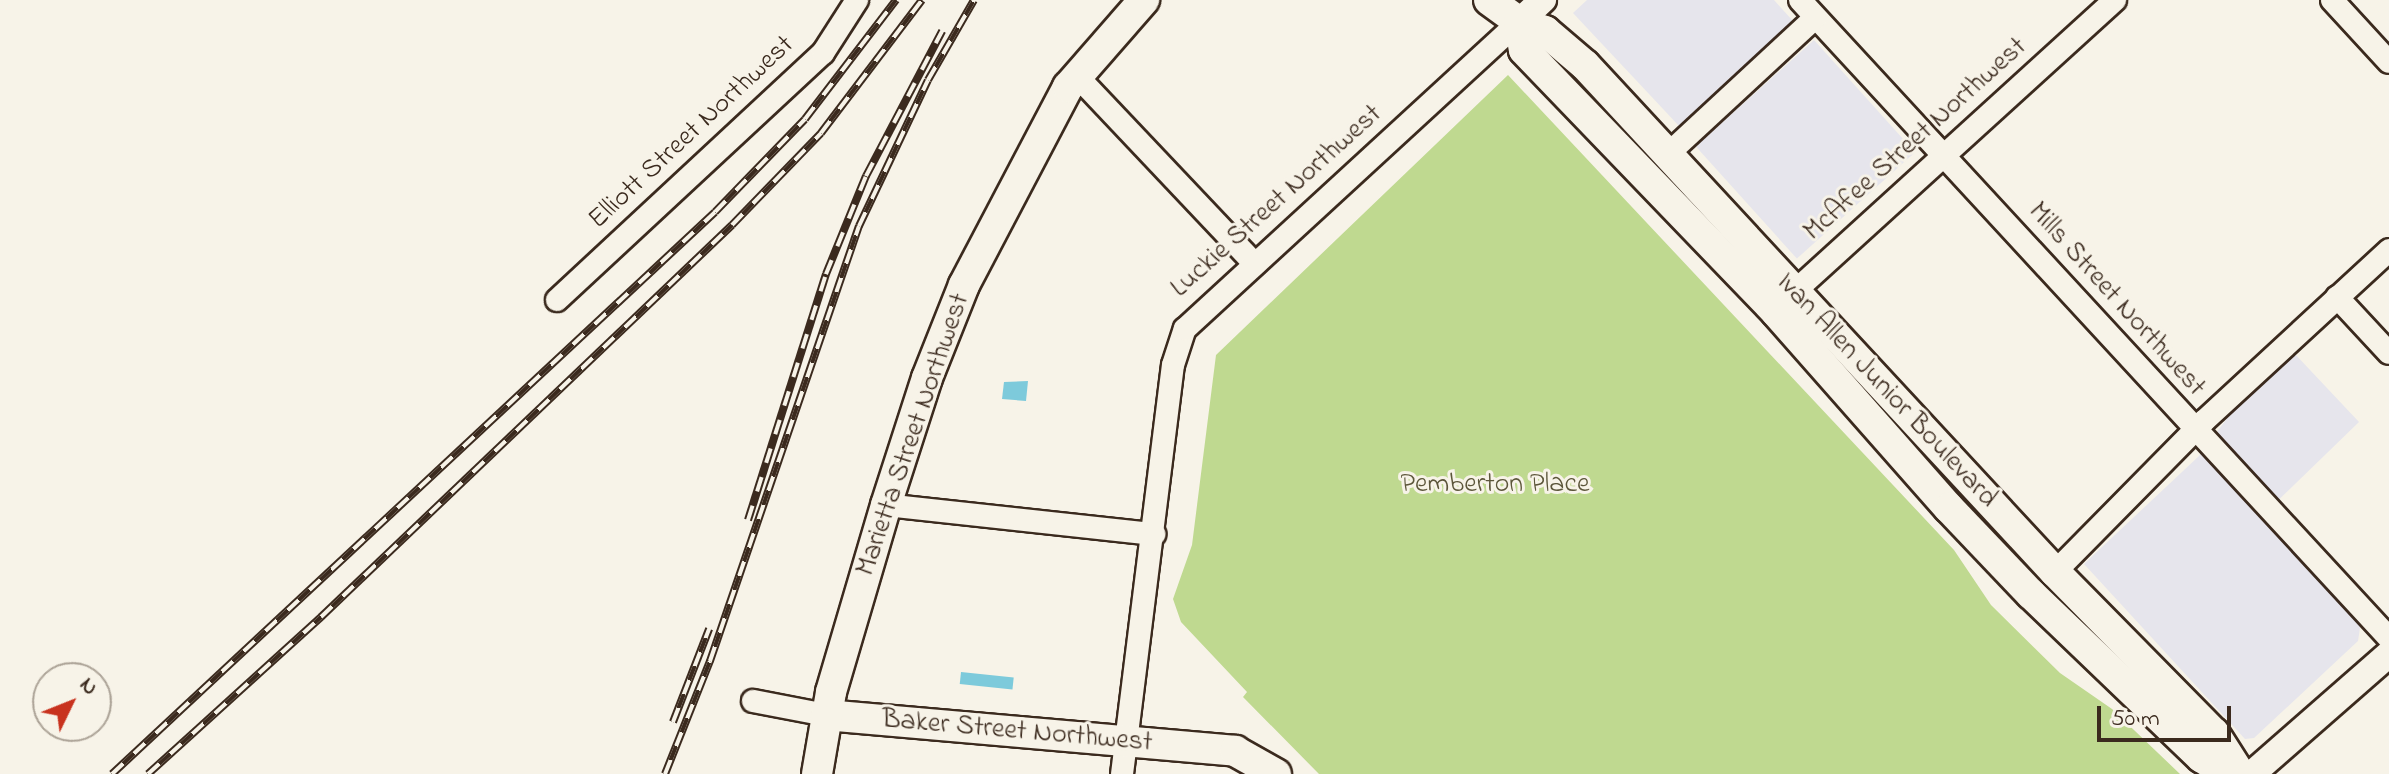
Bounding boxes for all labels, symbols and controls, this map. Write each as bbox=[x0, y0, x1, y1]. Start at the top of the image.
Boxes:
street label: Elliott Street Northwest bbox=[582, 29, 802, 237]
street label: McAfee Street Northwest bbox=[1797, 31, 2035, 249]
street label: Luckie Street Northwest bbox=[1164, 98, 1390, 306]
street label: Mills Street Northwest bbox=[2020, 196, 2212, 404]
street label: Ivan Allen Junior Boulevard bbox=[1768, 267, 2004, 515]
street label: Marietta Street Northwest bbox=[850, 289, 978, 581]
park label: Pemberton Place bbox=[1401, 468, 1589, 502]
north arrow bbox=[32, 662, 112, 742]
text: N bbox=[71, 671, 105, 703]
scale bar bbox=[2101, 690, 2235, 740]
text: 50 m bbox=[2111, 702, 2160, 737]
street label: Baker Street Northwest bbox=[880, 703, 1154, 761]

